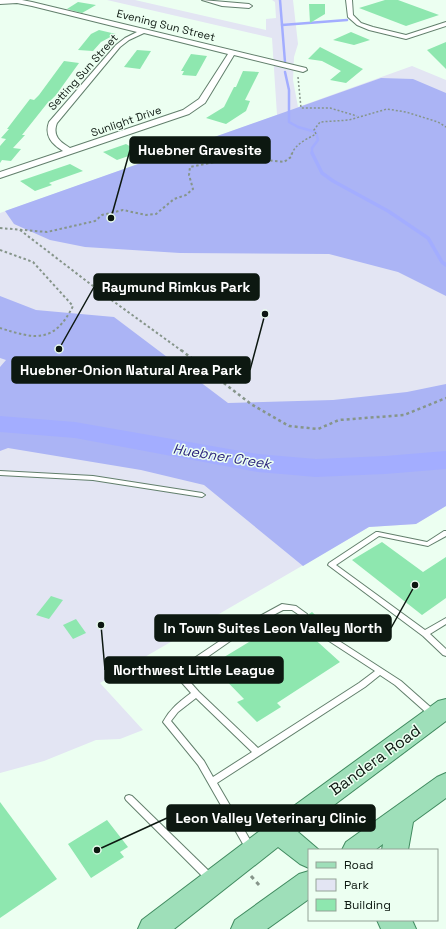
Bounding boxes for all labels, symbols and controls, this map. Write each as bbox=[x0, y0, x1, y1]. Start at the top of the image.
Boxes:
street label: Evening Sun Street bbox=[115, 6, 217, 44]
street label: Setting Sun Street bbox=[45, 31, 121, 113]
street label: Sunlight Drive bbox=[89, 102, 163, 140]
callout: Huebner Gravesite bbox=[130, 137, 270, 163]
text: Huebner Gravesite bbox=[138, 141, 262, 159]
callout: Raymund Rimkus Park bbox=[94, 274, 259, 300]
text: Raymund Rimkus Park bbox=[102, 278, 250, 296]
callout: Huebner-Onion Natural Area Park bbox=[12, 357, 250, 383]
text: Huebner-Onion Natural Area Park bbox=[20, 361, 242, 379]
water label: Huebner Creek bbox=[172, 439, 274, 473]
callout: In Town Suites Leon Valley North bbox=[155, 615, 391, 641]
text: In Town Suites Leon Valley North bbox=[164, 619, 382, 637]
callout: Northwest Little League bbox=[105, 657, 283, 683]
text: Northwest Little League bbox=[113, 661, 275, 679]
street label: Bandera Road bbox=[325, 720, 425, 800]
callout: Leon Valley Veterinary Clinic bbox=[167, 805, 375, 831]
text: Leon Valley Veterinary Clinic bbox=[175, 809, 367, 827]
legend bbox=[308, 849, 438, 921]
text: Road bbox=[344, 857, 373, 873]
text: Park bbox=[344, 877, 369, 893]
text: Building bbox=[344, 897, 391, 913]

